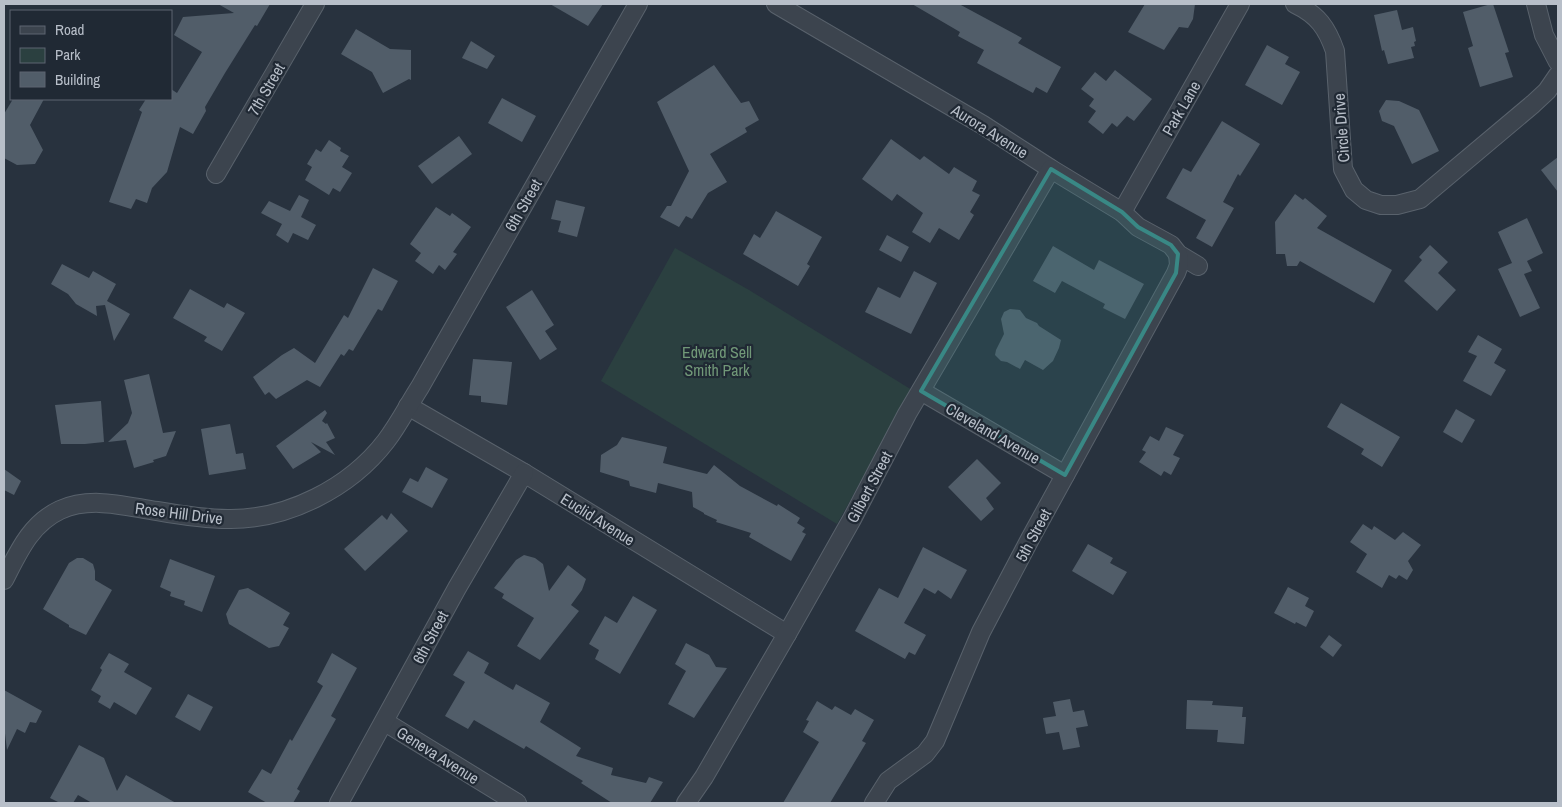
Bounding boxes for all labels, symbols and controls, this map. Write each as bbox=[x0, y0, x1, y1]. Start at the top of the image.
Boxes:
legend bbox=[10, 10, 172, 100]
text: Road bbox=[55, 19, 84, 40]
text: Park bbox=[55, 44, 81, 65]
street label: 7th Street bbox=[242, 59, 290, 119]
text: Building bbox=[55, 69, 100, 90]
street label: Park Lane bbox=[1157, 77, 1205, 139]
street label: Circle Drive bbox=[1328, 93, 1354, 163]
street label: Aurora Avenue bbox=[947, 98, 1033, 163]
street label: 6th Street bbox=[499, 175, 547, 235]
park label: Edward Sell Smith Park bbox=[682, 341, 752, 381]
street label: Cleveland Avenue bbox=[942, 397, 1044, 469]
street label: Gilbert Street bbox=[841, 447, 897, 527]
street label: Euclid Avenue bbox=[557, 488, 639, 550]
street label: Rose Hill Drive bbox=[134, 497, 224, 529]
street label: 5th Street bbox=[1010, 504, 1056, 565]
street label: 6th Street bbox=[407, 606, 453, 667]
street label: Geneva Avenue bbox=[393, 721, 483, 789]

